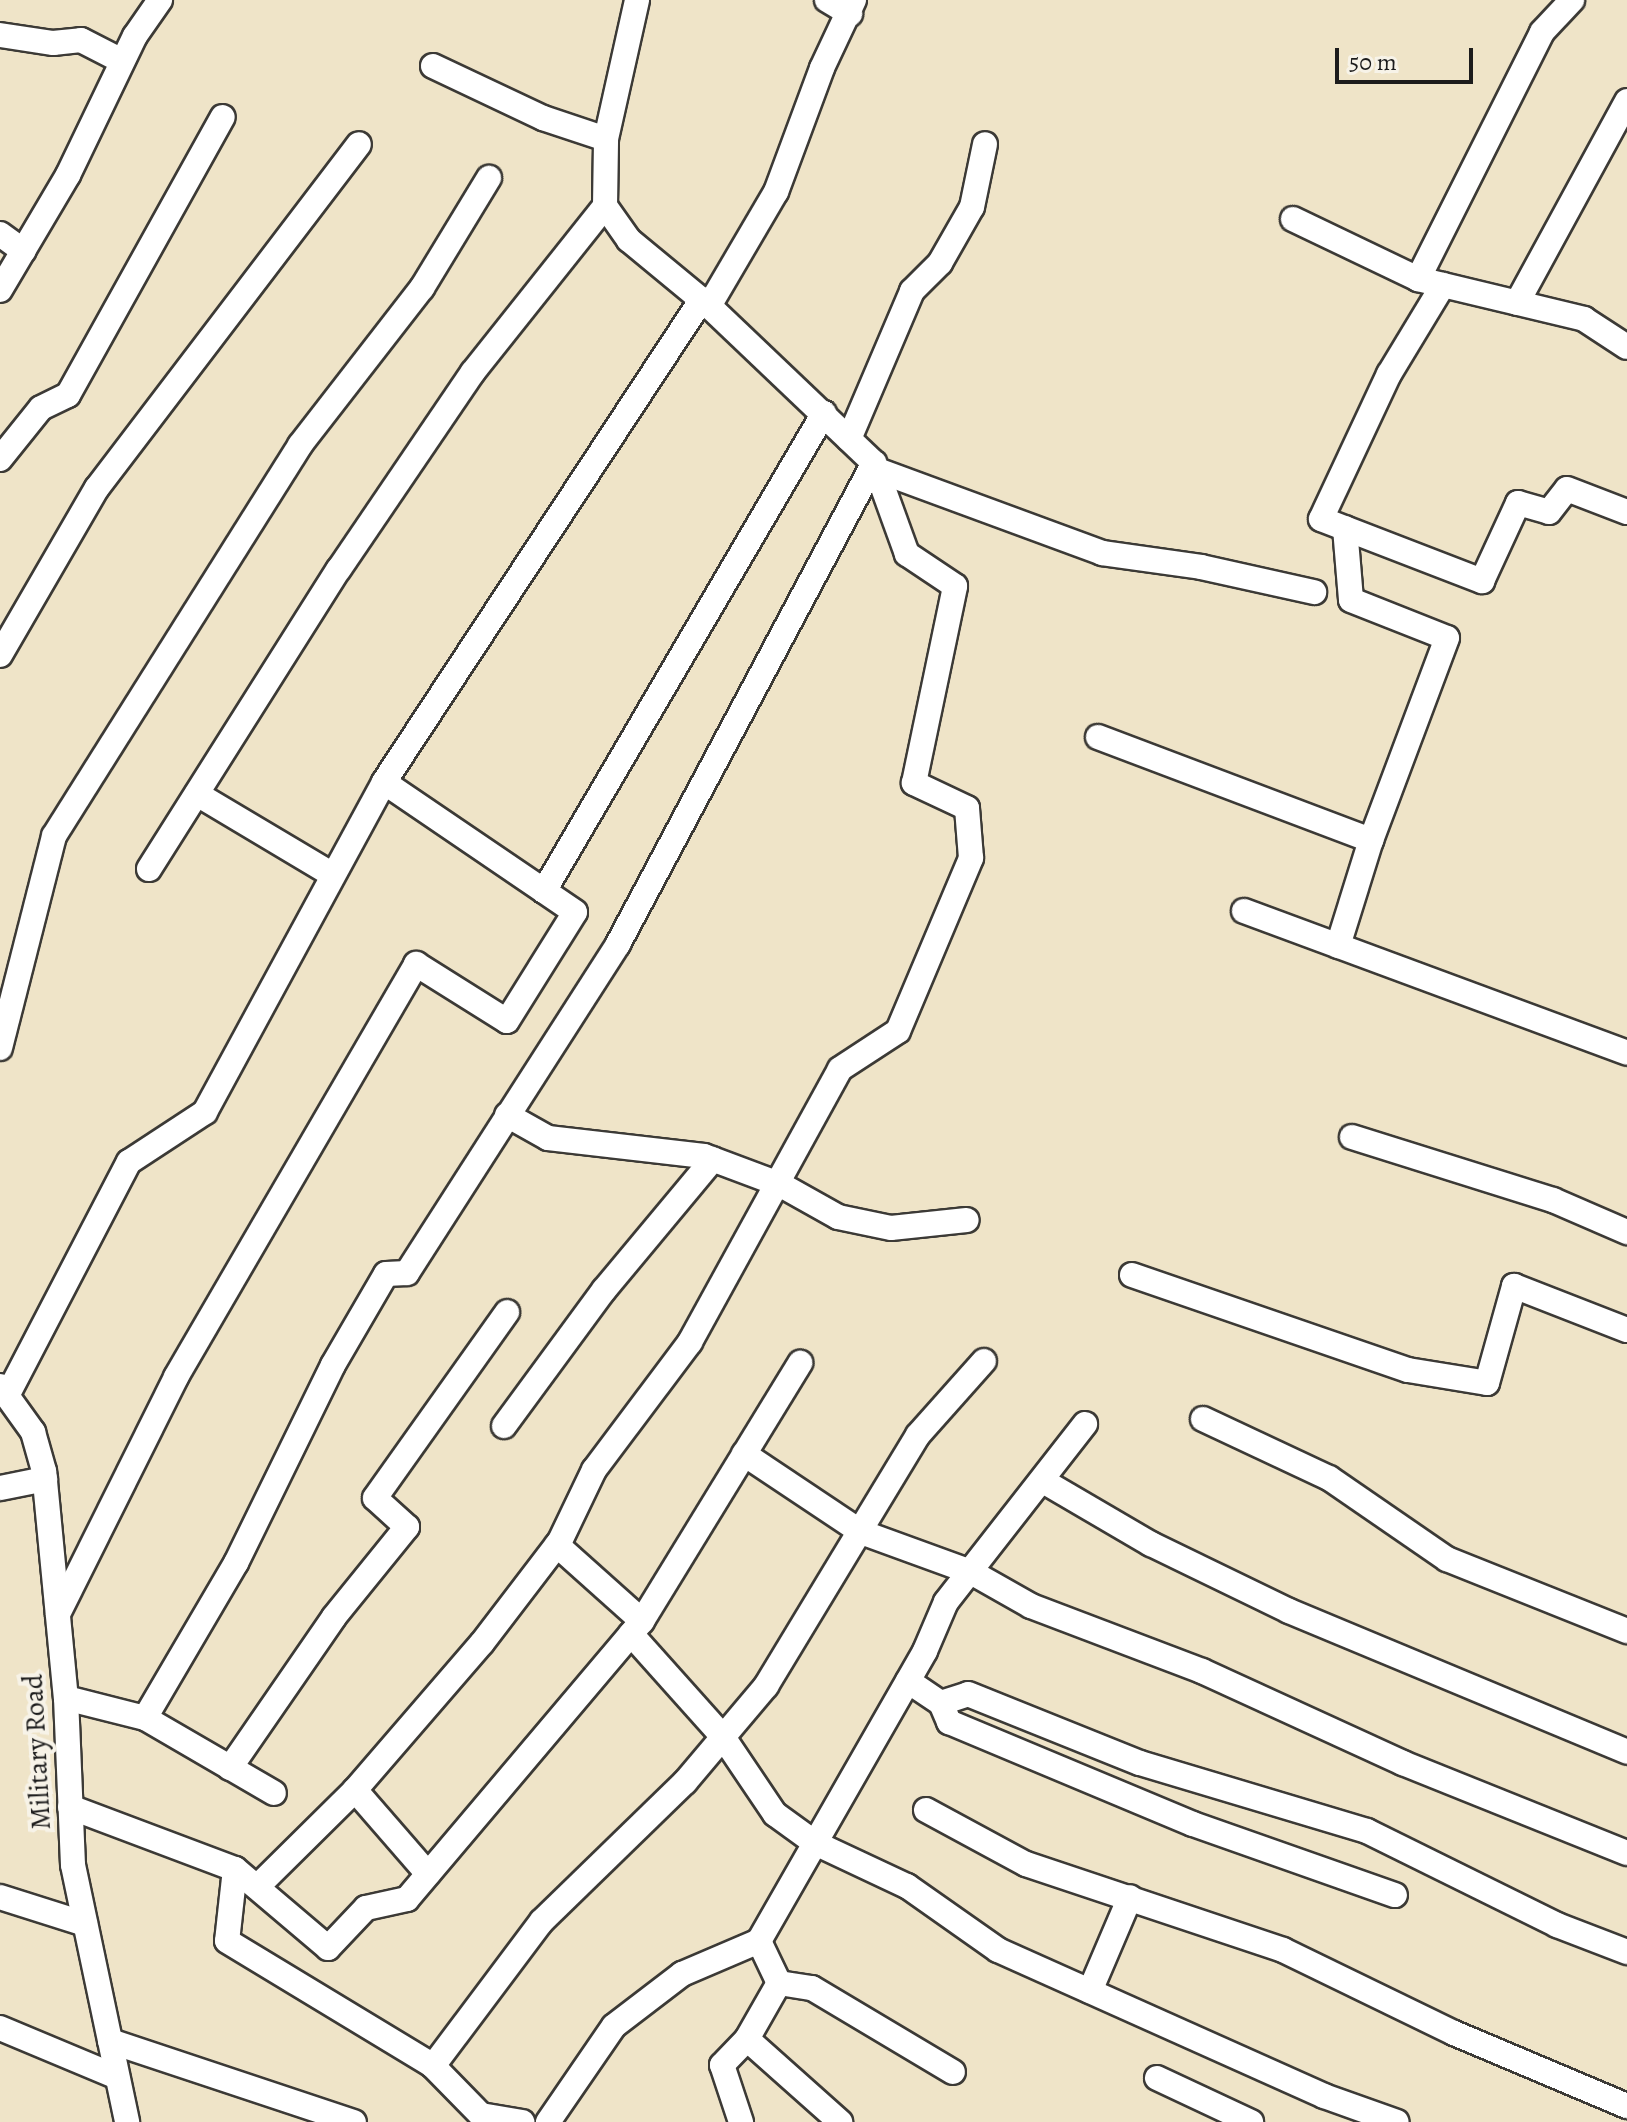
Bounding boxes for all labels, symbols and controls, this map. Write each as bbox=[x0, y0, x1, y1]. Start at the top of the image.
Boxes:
scale bar bbox=[1339, 32, 1477, 82]
text: 50 m bbox=[1349, 46, 1397, 78]
street label: Military Road bbox=[16, 1673, 58, 1831]

